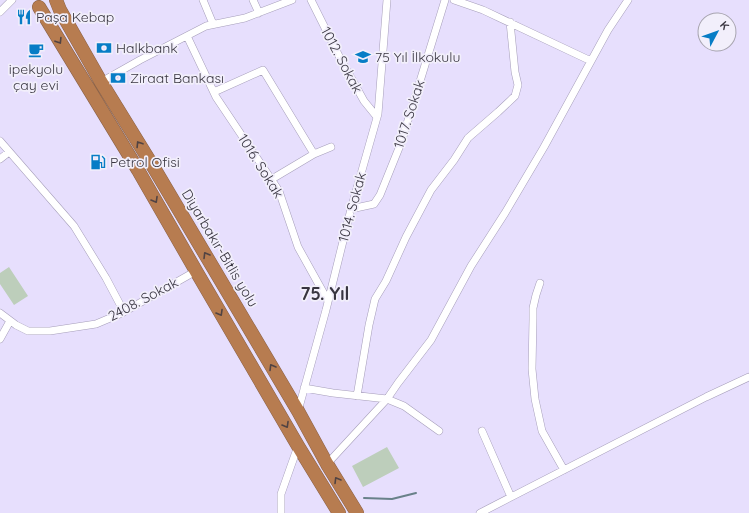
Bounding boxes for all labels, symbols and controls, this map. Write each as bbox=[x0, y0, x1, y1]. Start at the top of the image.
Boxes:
restaurant icon: Paşa Kebap bbox=[15, 8, 33, 26]
place label: Paşa Kebap bbox=[36, 8, 114, 26]
north arrow bbox=[697, 12, 737, 52]
text: K bbox=[717, 18, 732, 33]
street label: 1012. Sokak bbox=[317, 24, 367, 96]
one-way arrow bbox=[55, 37, 62, 44]
bank icon: Halkbank bbox=[95, 39, 113, 57]
place label: Halkbank bbox=[116, 39, 178, 57]
cafe icon: ipekyolu çay evi bbox=[27, 41, 45, 59]
school or university icon: 75 Yıl İlkokulu bbox=[354, 48, 372, 66]
place label: 75 Yıl İlkokulu bbox=[375, 48, 460, 66]
place label: ipekyolu çay evi bbox=[9, 60, 63, 94]
bank icon: Ziraat Bankası bbox=[109, 69, 127, 87]
place label: Ziraat Bankası bbox=[130, 69, 224, 87]
street label: 1017. Sokak bbox=[389, 77, 429, 151]
street label: 1016. Sokak bbox=[234, 131, 288, 201]
one-way arrow bbox=[136, 141, 144, 148]
fuel station icon: Petrol Ofisi bbox=[89, 153, 107, 171]
place label: Petrol Ofisi bbox=[110, 153, 180, 171]
street label: 1014. Sokak bbox=[334, 170, 370, 244]
street label: Diyarbakır-Bitlis yolu bbox=[178, 186, 262, 310]
one-way arrow bbox=[151, 196, 158, 203]
one-way arrow bbox=[203, 252, 210, 259]
street label: 2408. Sokak bbox=[105, 273, 181, 325]
district label: 75. Yıl bbox=[301, 282, 349, 305]
one-way arrow bbox=[216, 309, 223, 316]
one-way arrow bbox=[269, 364, 277, 371]
one-way arrow bbox=[281, 421, 288, 428]
one-way arrow bbox=[334, 477, 341, 484]

